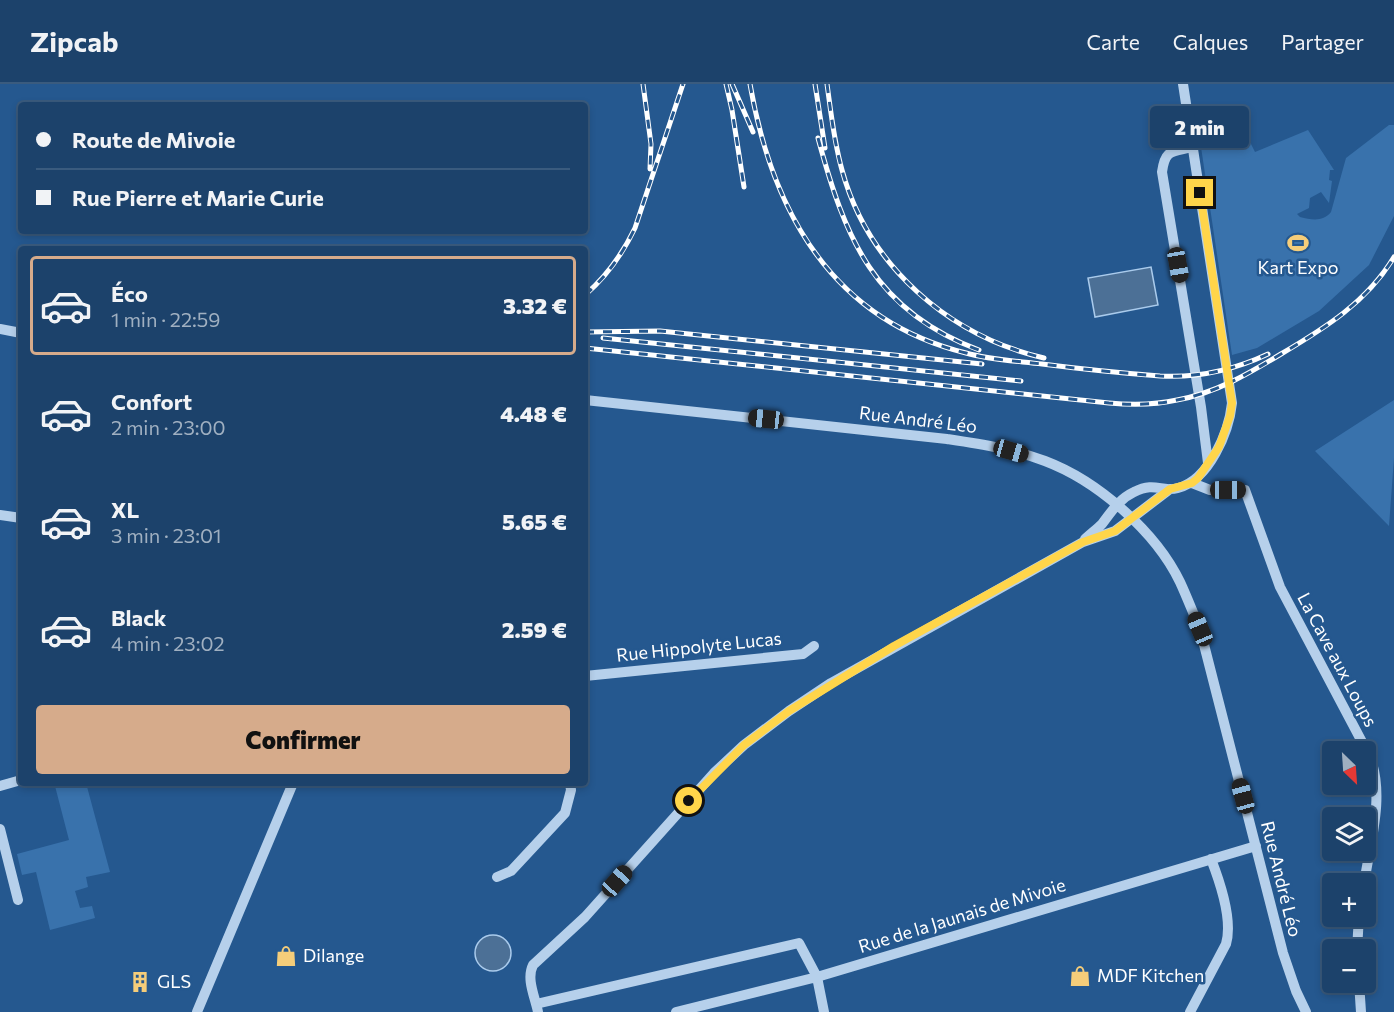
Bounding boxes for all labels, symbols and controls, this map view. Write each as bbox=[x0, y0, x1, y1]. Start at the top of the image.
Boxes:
text: Zipcab bbox=[30, 24, 119, 58]
text: Carte bbox=[1087, 29, 1140, 54]
text: Calques bbox=[1173, 29, 1248, 54]
text: Partager bbox=[1281, 29, 1364, 54]
callout: 2 min bbox=[1150, 106, 1250, 148]
text: 2 min bbox=[1174, 115, 1225, 139]
text: Route de Mivoie bbox=[72, 126, 235, 153]
route end bbox=[1186, 179, 1213, 206]
text: Rue Pierre et Marie Curie bbox=[72, 184, 324, 211]
sports icon: Kart Expo bbox=[1286, 231, 1310, 255]
car bbox=[1166, 246, 1190, 284]
place label: Kart Expo bbox=[1257, 256, 1339, 278]
icon: car bbox=[39, 279, 93, 333]
text: Éco bbox=[111, 280, 148, 307]
text: 3.32 € bbox=[503, 292, 567, 319]
text: 1 min · 22:59 bbox=[111, 307, 220, 331]
icon: car bbox=[39, 387, 93, 441]
text: Confort bbox=[111, 388, 192, 415]
text: 4.48 € bbox=[500, 400, 567, 427]
street label: Rue André Léo bbox=[858, 401, 978, 437]
car bbox=[747, 408, 785, 430]
text: 2 min · 23:00 bbox=[111, 415, 226, 439]
car bbox=[991, 437, 1031, 465]
car bbox=[1210, 481, 1246, 499]
icon: car bbox=[39, 495, 93, 549]
text: XL bbox=[111, 496, 139, 523]
text: 5.65 € bbox=[502, 508, 567, 535]
text: 3 min · 23:01 bbox=[111, 523, 222, 547]
street label: La Cave aux Loups bbox=[1293, 589, 1383, 730]
icon: car bbox=[39, 603, 93, 657]
text: Black bbox=[111, 604, 166, 631]
car bbox=[1185, 609, 1215, 649]
text: 2.59 € bbox=[502, 616, 567, 643]
street label: Rue Hippolyte Lucas bbox=[615, 626, 783, 666]
text: 4 min · 23:02 bbox=[111, 631, 225, 655]
button: Confirmer bbox=[36, 705, 570, 774]
north arrow bbox=[1322, 741, 1376, 795]
map controls bbox=[1322, 741, 1376, 993]
car bbox=[1230, 776, 1256, 816]
route start bbox=[675, 787, 702, 814]
button: layers bbox=[1322, 807, 1376, 861]
street label: Rue André Léo bbox=[1257, 819, 1307, 939]
car bbox=[598, 862, 636, 900]
street label: Rue de la Jaunais de Mivoie bbox=[855, 873, 1068, 957]
button: + bbox=[1322, 873, 1376, 927]
button: − bbox=[1322, 939, 1376, 993]
shop icon: Dilange bbox=[274, 944, 298, 968]
place label: Dilange bbox=[303, 944, 364, 966]
shop icon: MDF Kitchen bbox=[1068, 964, 1092, 988]
place label: MDF Kitchen bbox=[1097, 964, 1204, 986]
building icon: GLS bbox=[128, 970, 152, 994]
place label: GLS bbox=[157, 970, 191, 992]

